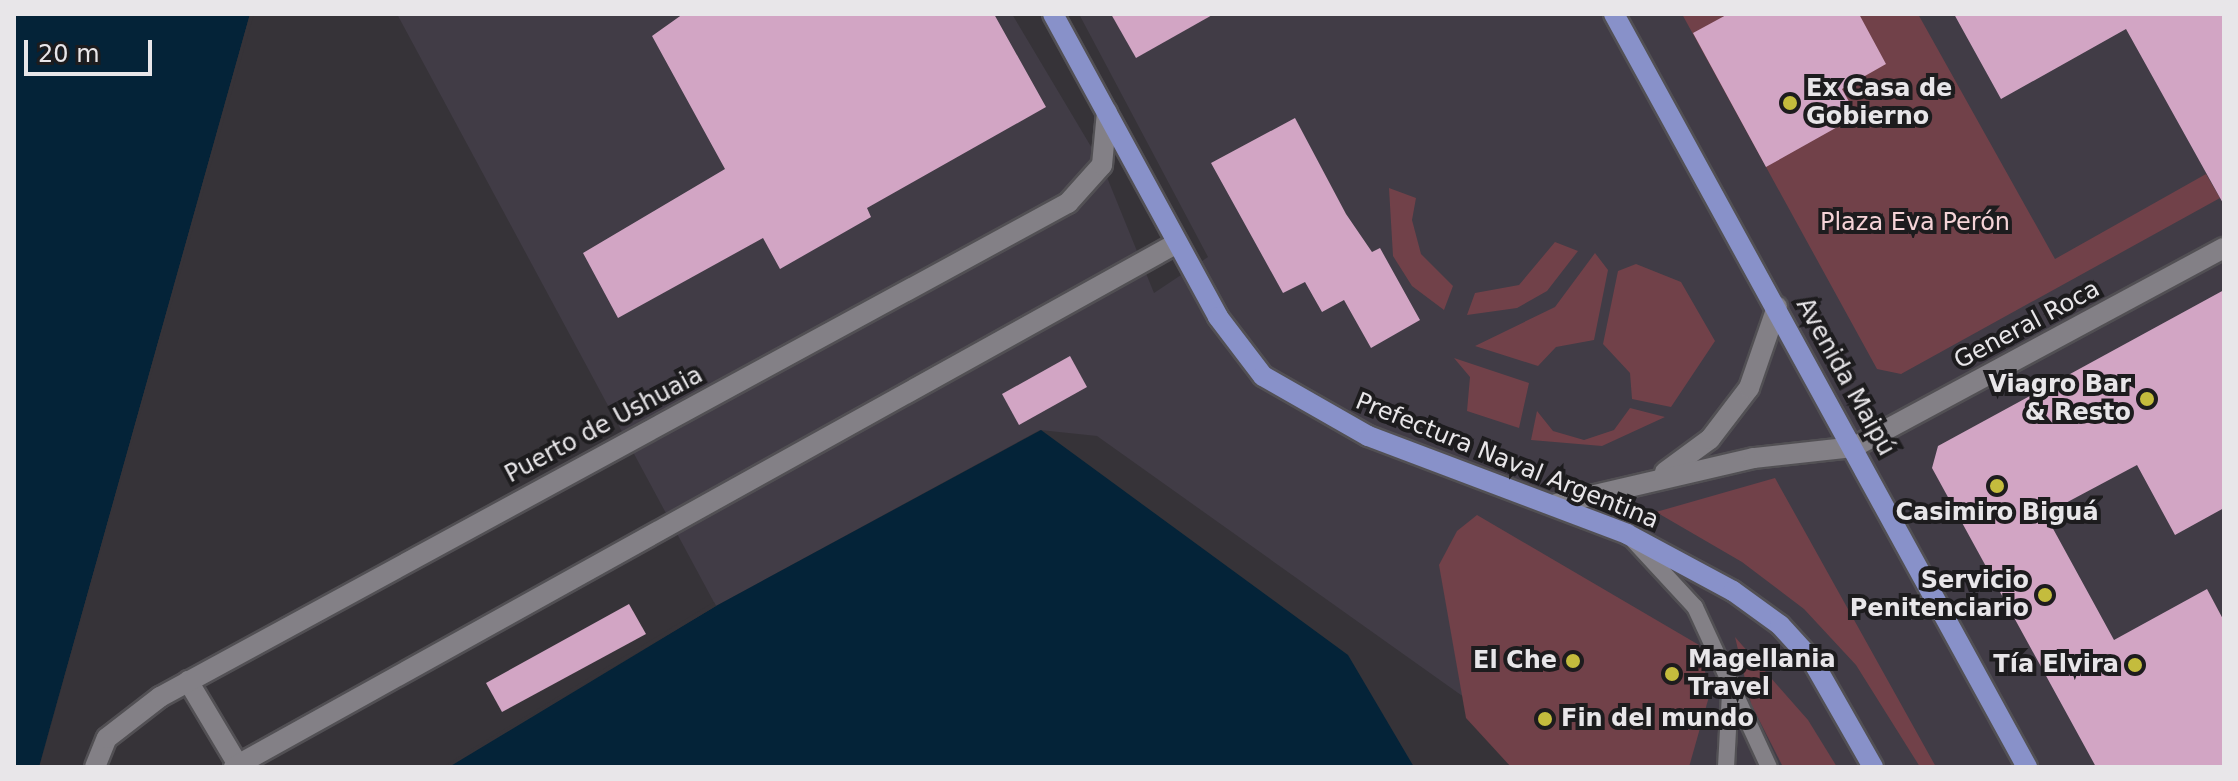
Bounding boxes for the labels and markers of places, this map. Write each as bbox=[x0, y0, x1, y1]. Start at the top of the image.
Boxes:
place label: Ex Casa de Gobierno bbox=[1806, 75, 1952, 131]
marker: Ex Casa de Gobierno bbox=[1781, 94, 1799, 112]
place label: Viagro Bar & Resto bbox=[1988, 371, 2131, 427]
marker: Viagro Bar & Resto bbox=[2138, 390, 2156, 408]
marker: Casimiro Biguá bbox=[1988, 477, 2006, 495]
place label: Casimiro Biguá bbox=[1895, 499, 2099, 527]
place label: Servicio Penitenciario bbox=[1850, 567, 2029, 623]
marker: Servicio Penitenciario bbox=[2036, 586, 2054, 604]
place label: Magellania Travel bbox=[1688, 646, 1836, 702]
place label: El Che bbox=[1473, 647, 1557, 675]
place label: Tía Elvira bbox=[1993, 651, 2119, 679]
marker: El Che bbox=[1564, 652, 1582, 670]
marker: Tía Elvira bbox=[2126, 656, 2144, 674]
marker: Magellania Travel bbox=[1663, 665, 1681, 683]
place label: Fin del mundo bbox=[1561, 705, 1754, 733]
marker: Fin del mundo bbox=[1536, 710, 1554, 728]

